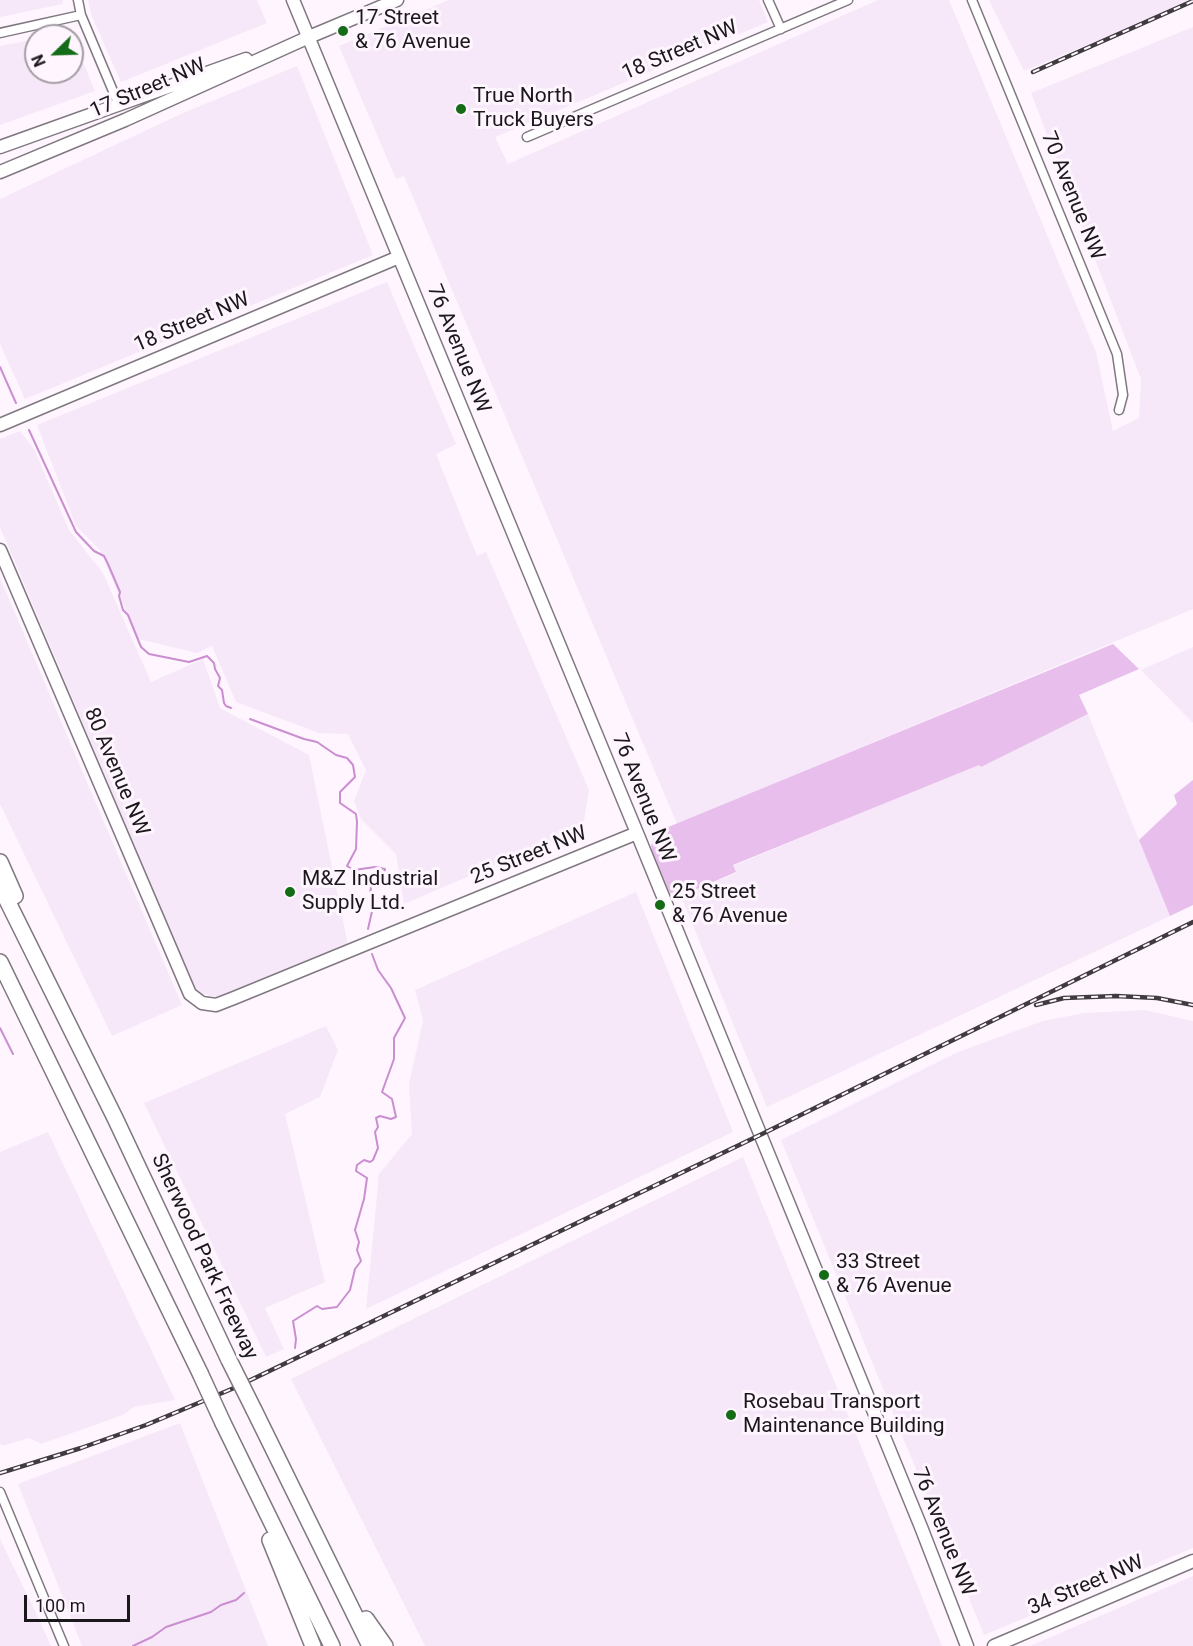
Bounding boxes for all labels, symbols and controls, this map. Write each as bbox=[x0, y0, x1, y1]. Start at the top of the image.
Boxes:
place label: 17 Street & 76 Avenue bbox=[355, 6, 471, 56]
street label: 18 Street NW bbox=[618, 15, 742, 87]
north arrow bbox=[24, 24, 84, 84]
marker: 17 Street & 76 Avenue bbox=[336, 24, 350, 38]
text: N bbox=[28, 52, 50, 69]
street label: 17 Street NW bbox=[86, 53, 210, 125]
place label: True North Truck Buyers bbox=[473, 84, 594, 134]
marker: True North Truck Buyers bbox=[454, 102, 468, 116]
street label: 70 Avenue NW bbox=[1035, 128, 1109, 264]
street label: 76 Avenue NW bbox=[421, 281, 495, 417]
street label: 18 Street NW bbox=[130, 287, 254, 359]
street label: 80 Avenue NW bbox=[78, 704, 154, 840]
street label: 76 Avenue NW bbox=[606, 730, 680, 866]
street label: 25 Street NW bbox=[467, 821, 591, 891]
place label: M&Z Industrial Supply Ltd. bbox=[302, 867, 438, 917]
place label: 25 Street & 76 Avenue bbox=[672, 880, 788, 930]
marker: M&Z Industrial Supply Ltd. bbox=[283, 885, 297, 899]
marker: 25 Street & 76 Avenue bbox=[653, 898, 667, 912]
street label: Sherwood Park Freeway bbox=[145, 1150, 263, 1364]
place label: 33 Street & 76 Avenue bbox=[836, 1250, 952, 1300]
marker: 33 Street & 76 Avenue bbox=[817, 1268, 831, 1282]
place label: Rosebau Transport Maintenance Building bbox=[743, 1390, 945, 1440]
marker: Rosebau Transport Maintenance Building bbox=[724, 1408, 738, 1422]
street label: 76 Avenue NW bbox=[906, 1464, 980, 1600]
street label: 34 Street NW bbox=[1024, 1550, 1148, 1622]
scale bar bbox=[27, 1583, 134, 1621]
text: 100 m bbox=[35, 1595, 86, 1616]

